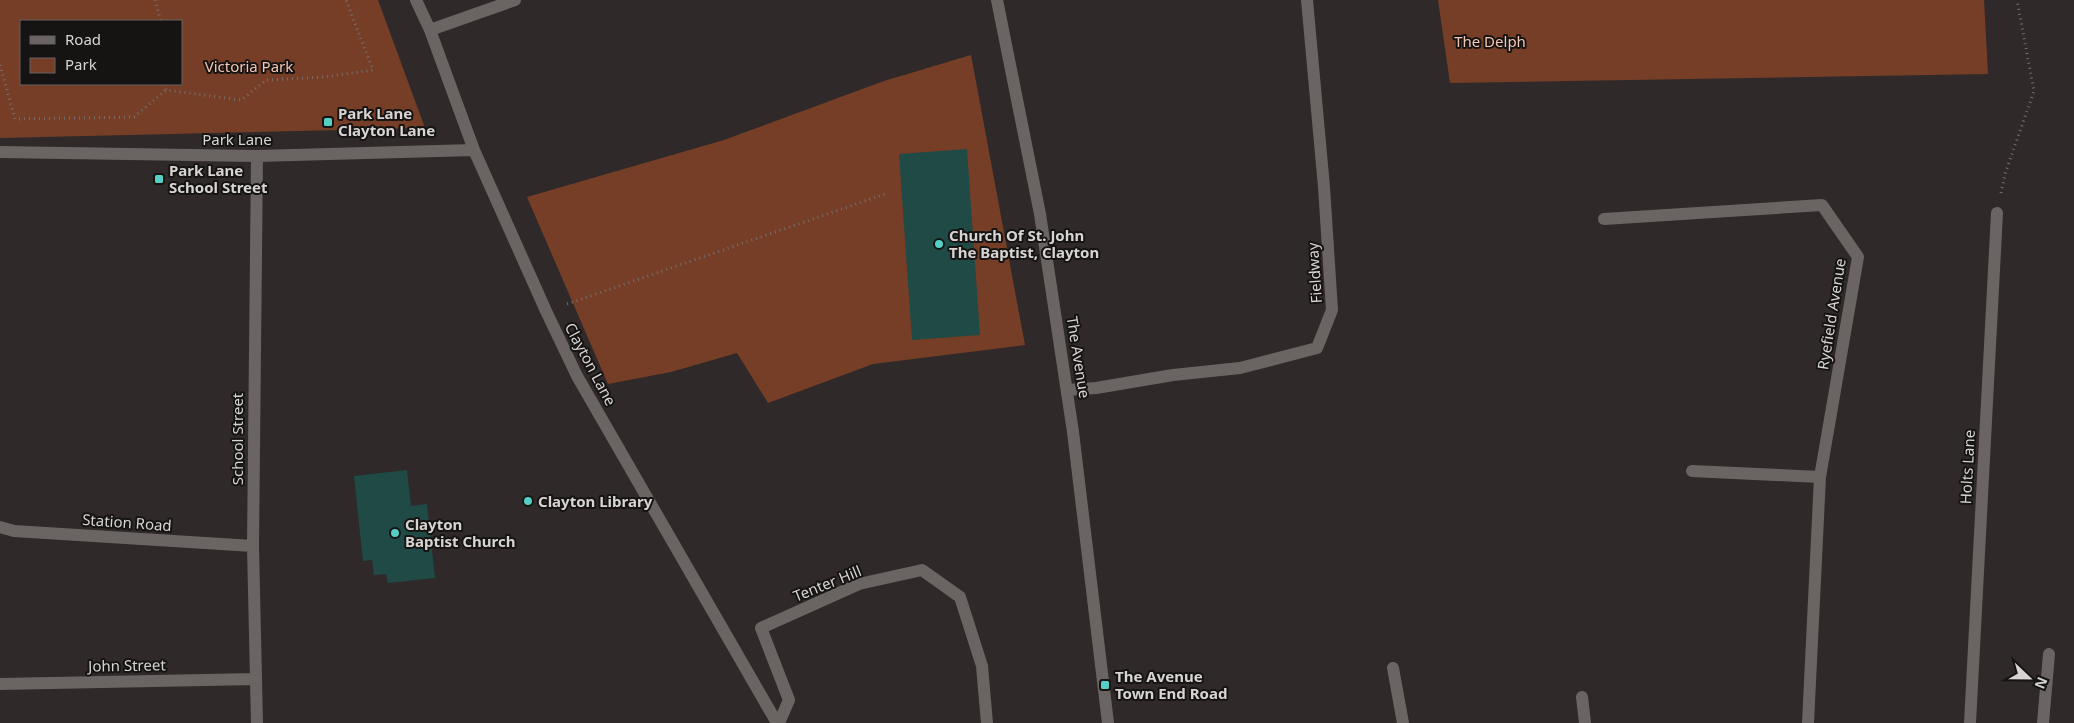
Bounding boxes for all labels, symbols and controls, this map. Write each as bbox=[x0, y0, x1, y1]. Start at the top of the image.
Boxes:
legend bbox=[20, 20, 182, 85]
text: Road bbox=[65, 29, 101, 49]
park label: The Delph bbox=[1454, 31, 1526, 51]
text: Park bbox=[65, 54, 97, 74]
park label: Victoria Park bbox=[205, 56, 293, 76]
place label: Park Lane Clayton Lane bbox=[338, 103, 435, 140]
marker: Park Lane Clayton Lane bbox=[322, 116, 334, 128]
street label: Park Lane bbox=[202, 129, 272, 149]
place label: Park Lane School Street bbox=[169, 160, 268, 197]
marker: Park Lane School Street bbox=[153, 173, 165, 185]
place label: Church Of St. John The Baptist, Clayton bbox=[949, 225, 1099, 262]
marker: Church Of St. John The Baptist, Clayton bbox=[933, 238, 945, 250]
street label: Fieldway bbox=[1302, 242, 1326, 304]
street label: Ryefield Avenue bbox=[1812, 257, 1850, 371]
street label: The Avenue bbox=[1063, 315, 1095, 399]
street label: Clayton Lane bbox=[561, 319, 621, 409]
street label: School Street bbox=[227, 392, 247, 485]
street label: Holts Lane bbox=[1955, 429, 1979, 505]
place label: Clayton Library bbox=[538, 491, 653, 511]
marker: Clayton Library bbox=[522, 495, 534, 507]
street label: Station Road bbox=[82, 509, 172, 535]
place label: Clayton Baptist Church bbox=[405, 514, 515, 551]
marker: Clayton Baptist Church bbox=[389, 527, 401, 539]
street label: Tenter Hill bbox=[790, 560, 864, 606]
north arrow bbox=[2004, 653, 2054, 703]
street label: John Street bbox=[86, 654, 166, 676]
place label: The Avenue Town End Road bbox=[1115, 666, 1227, 703]
text: N bbox=[2031, 674, 2052, 692]
marker: The Avenue Town End Road bbox=[1099, 679, 1111, 691]

